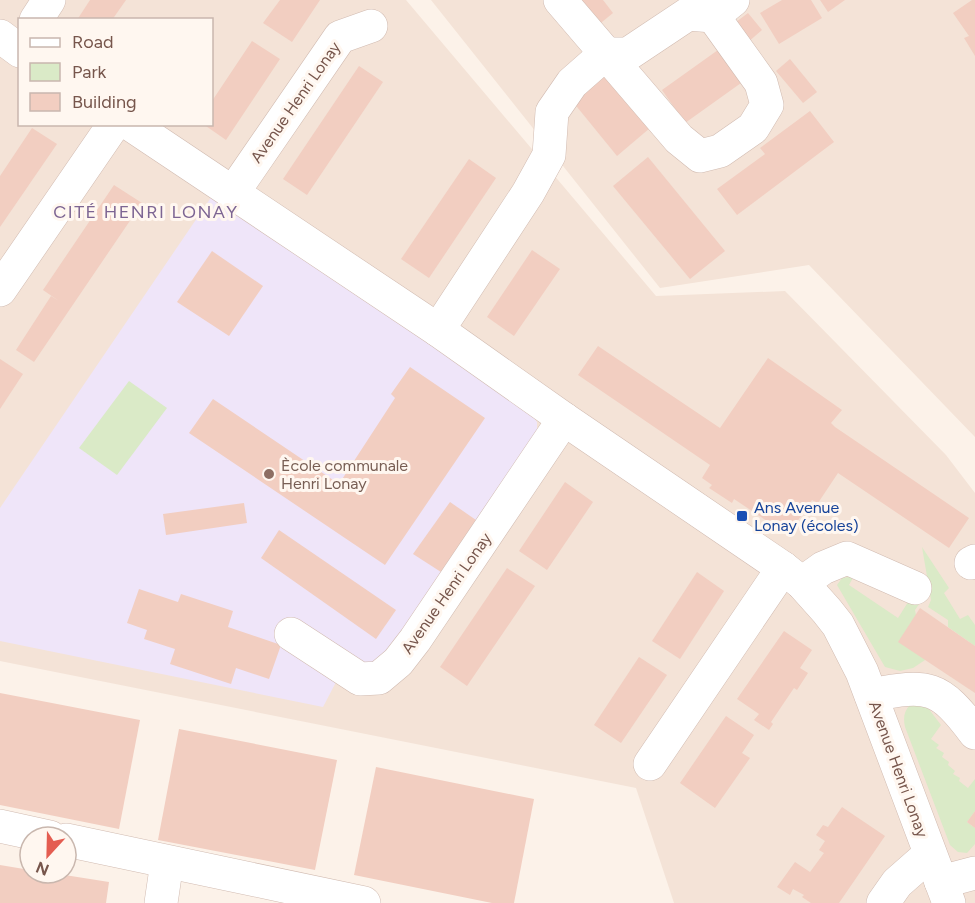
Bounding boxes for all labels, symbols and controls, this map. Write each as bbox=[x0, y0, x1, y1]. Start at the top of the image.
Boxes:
legend bbox=[18, 18, 213, 126]
text: Road bbox=[72, 31, 113, 53]
street label: Avenue Henri Lonay bbox=[246, 37, 345, 167]
text: Park bbox=[72, 61, 107, 83]
text: Building bbox=[72, 91, 137, 113]
district label: CITÉ HENRI LONAY bbox=[53, 201, 239, 223]
place label: Ècole communale Henri Lonay bbox=[281, 456, 408, 493]
marker: Ècole communale Henri Lonay bbox=[262, 467, 276, 481]
place label: Ans Avenue Lonay (écoles) bbox=[754, 498, 859, 535]
marker: Ans Avenue Lonay (écoles) bbox=[735, 509, 749, 523]
street label: Avenue Henri Lonay bbox=[397, 528, 496, 658]
street label: Avenue Henri Lonay bbox=[865, 698, 932, 841]
north arrow bbox=[18, 825, 78, 885]
text: N bbox=[33, 857, 52, 880]

